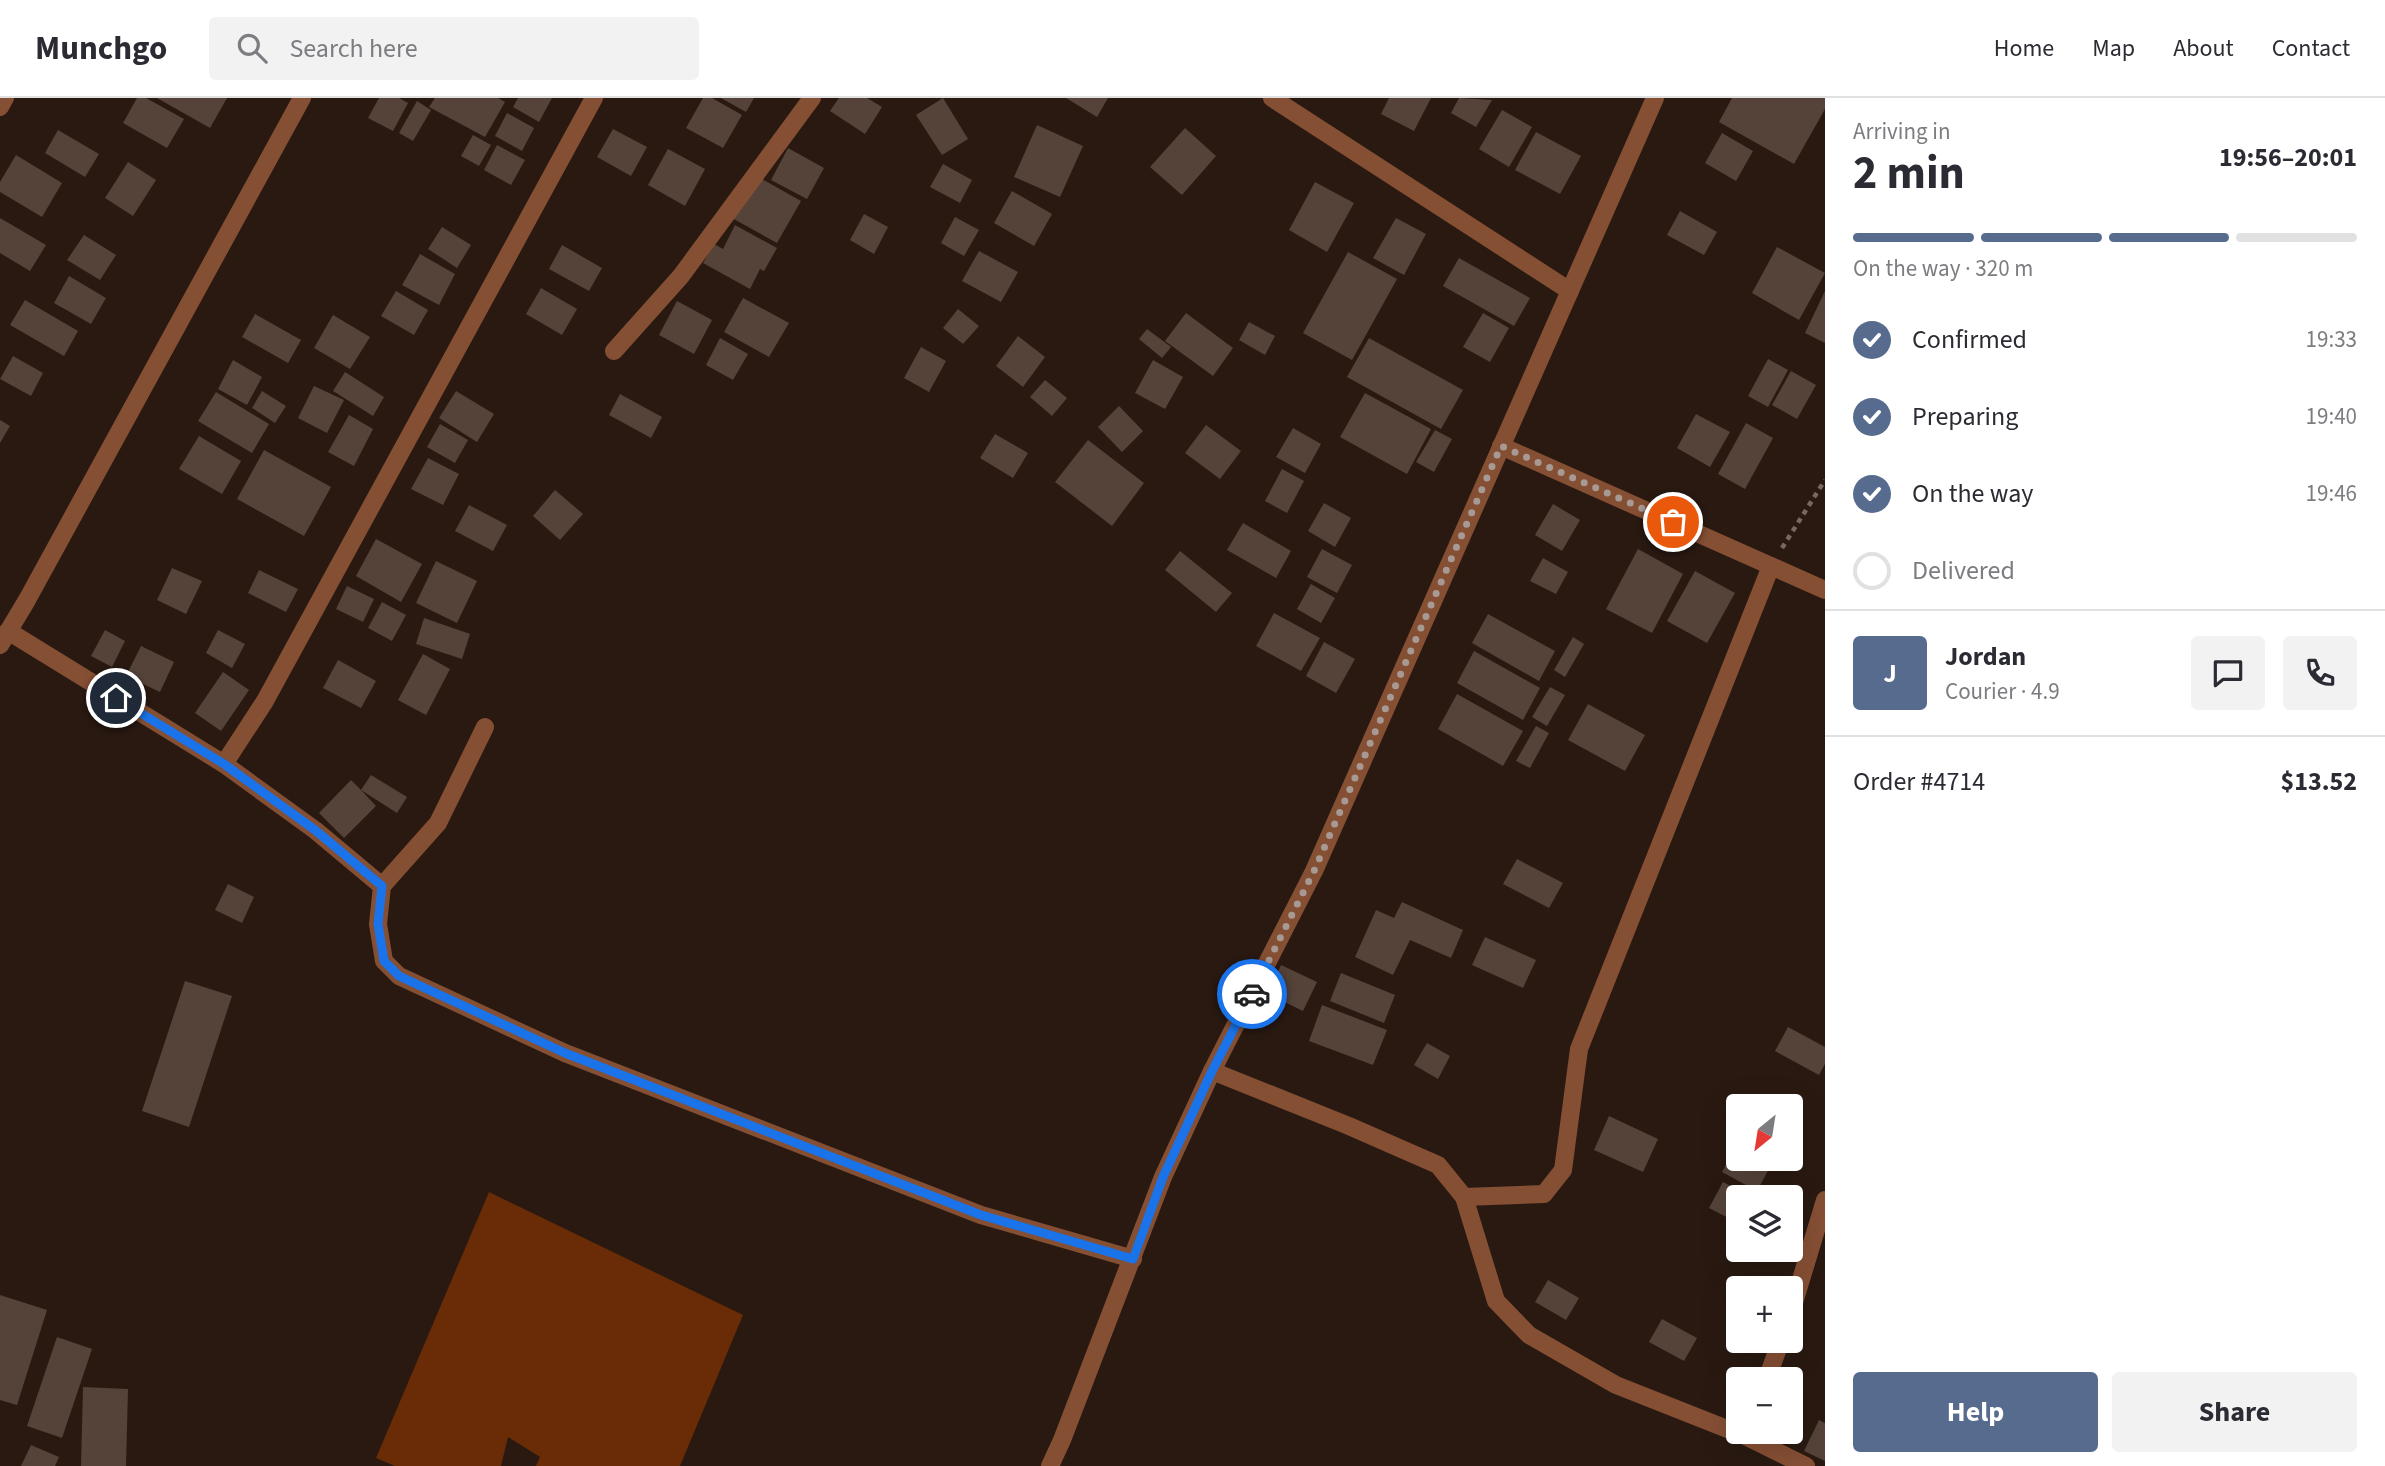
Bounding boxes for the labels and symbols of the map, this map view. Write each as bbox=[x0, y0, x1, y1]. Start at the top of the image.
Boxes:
pin bbox=[1643, 492, 1703, 552]
pin bbox=[86, 668, 146, 728]
courier bbox=[1217, 959, 1287, 1029]
north arrow bbox=[1726, 1094, 1802, 1171]

